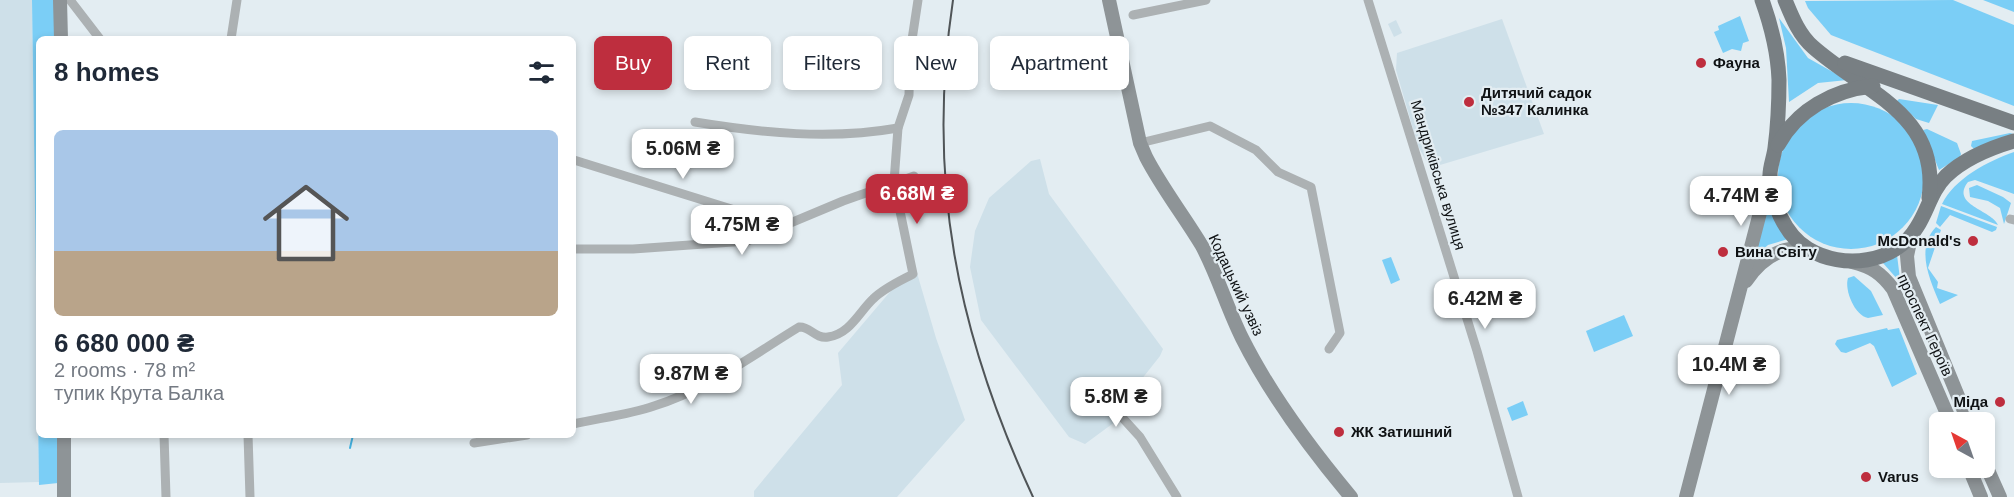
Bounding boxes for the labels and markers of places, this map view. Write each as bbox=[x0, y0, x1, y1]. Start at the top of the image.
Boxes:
place label: Фауна bbox=[1713, 54, 1761, 71]
marker: Фауна bbox=[1694, 56, 1708, 70]
place label: Дитячий садок №347 Калинка bbox=[1481, 84, 1592, 118]
marker: Дитячий садок №347 Калинка bbox=[1462, 95, 1476, 109]
pin: 5.06M ₴ bbox=[628, 129, 738, 180]
pin: 6.68M ₴ bbox=[862, 174, 972, 225]
pin: 4.74M ₴ bbox=[1686, 176, 1796, 227]
pin: 4.75M ₴ bbox=[687, 205, 797, 256]
place label: McDonald's bbox=[1877, 232, 1961, 249]
marker: McDonald's bbox=[1966, 234, 1980, 248]
place label: Вина Світу bbox=[1735, 243, 1818, 260]
marker: Вина Світу bbox=[1716, 245, 1730, 259]
pin: 6.42M ₴ bbox=[1430, 279, 1540, 330]
pin: 10.4M ₴ bbox=[1674, 345, 1784, 396]
pin: 9.87M ₴ bbox=[636, 354, 746, 405]
pin: 5.8M ₴ bbox=[1067, 377, 1165, 428]
place label: Міда bbox=[1953, 393, 1989, 410]
marker: Міда bbox=[1993, 395, 2007, 409]
place label: ЖК Затишний bbox=[1350, 423, 1452, 440]
marker: ЖК Затишний bbox=[1332, 425, 1346, 439]
place label: Varus bbox=[1878, 468, 1919, 485]
marker: Varus bbox=[1859, 470, 1873, 484]

